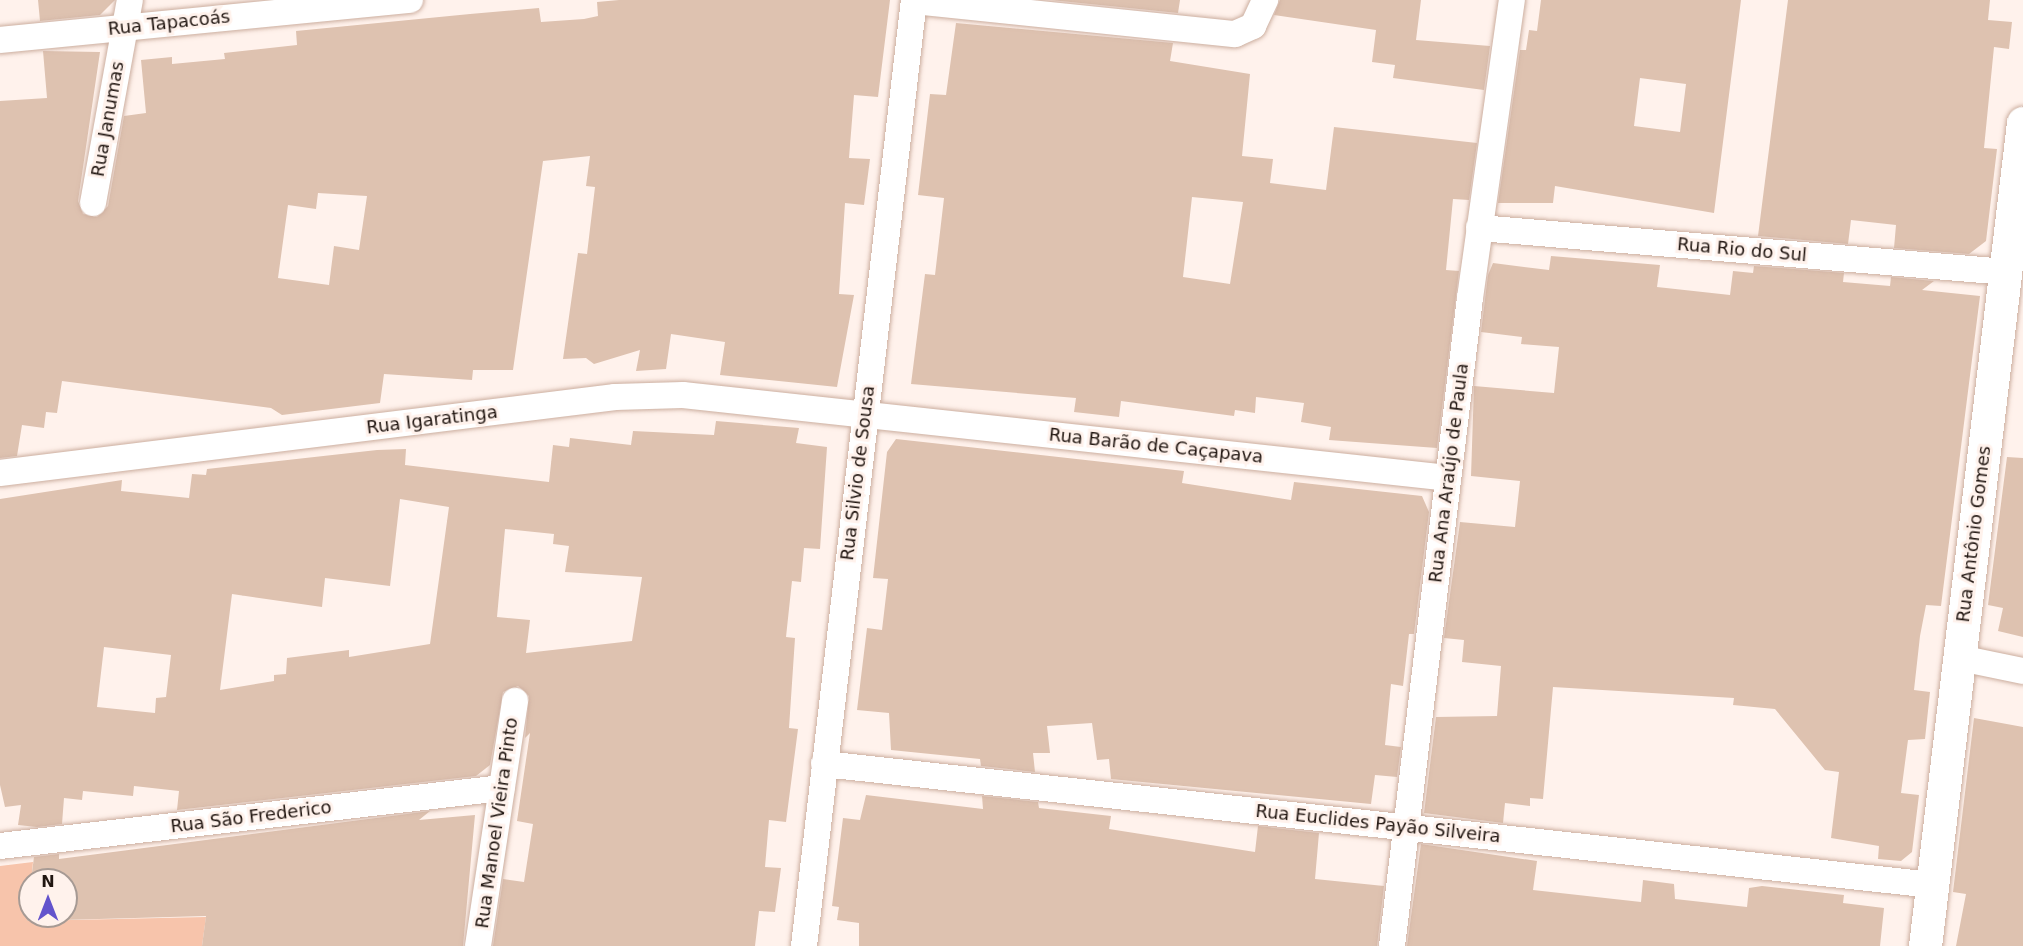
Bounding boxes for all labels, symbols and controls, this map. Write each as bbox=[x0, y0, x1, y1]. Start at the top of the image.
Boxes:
street label: Rua Tapacoás bbox=[107, 6, 231, 40]
street label: Rua Janumas bbox=[87, 60, 129, 178]
street label: Rua Rio do Sul bbox=[1676, 234, 1808, 266]
street label: Rua Ana Araújo de Paula bbox=[1425, 362, 1473, 584]
street label: Rua Silvio de Sousa bbox=[837, 384, 879, 562]
street label: Rua Igaratinga bbox=[365, 401, 499, 439]
street label: Rua Barão de Caçapava bbox=[1048, 424, 1264, 468]
street label: Rua Antônio Gomes bbox=[1952, 444, 1996, 624]
street label: Rua Manoel Vieira Pinto bbox=[472, 716, 522, 930]
street label: Rua São Frederico bbox=[169, 796, 333, 838]
street label: Rua Euclides Payão Silveira bbox=[1254, 800, 1502, 848]
north arrow bbox=[18, 868, 78, 928]
text: N bbox=[41, 872, 55, 891]

